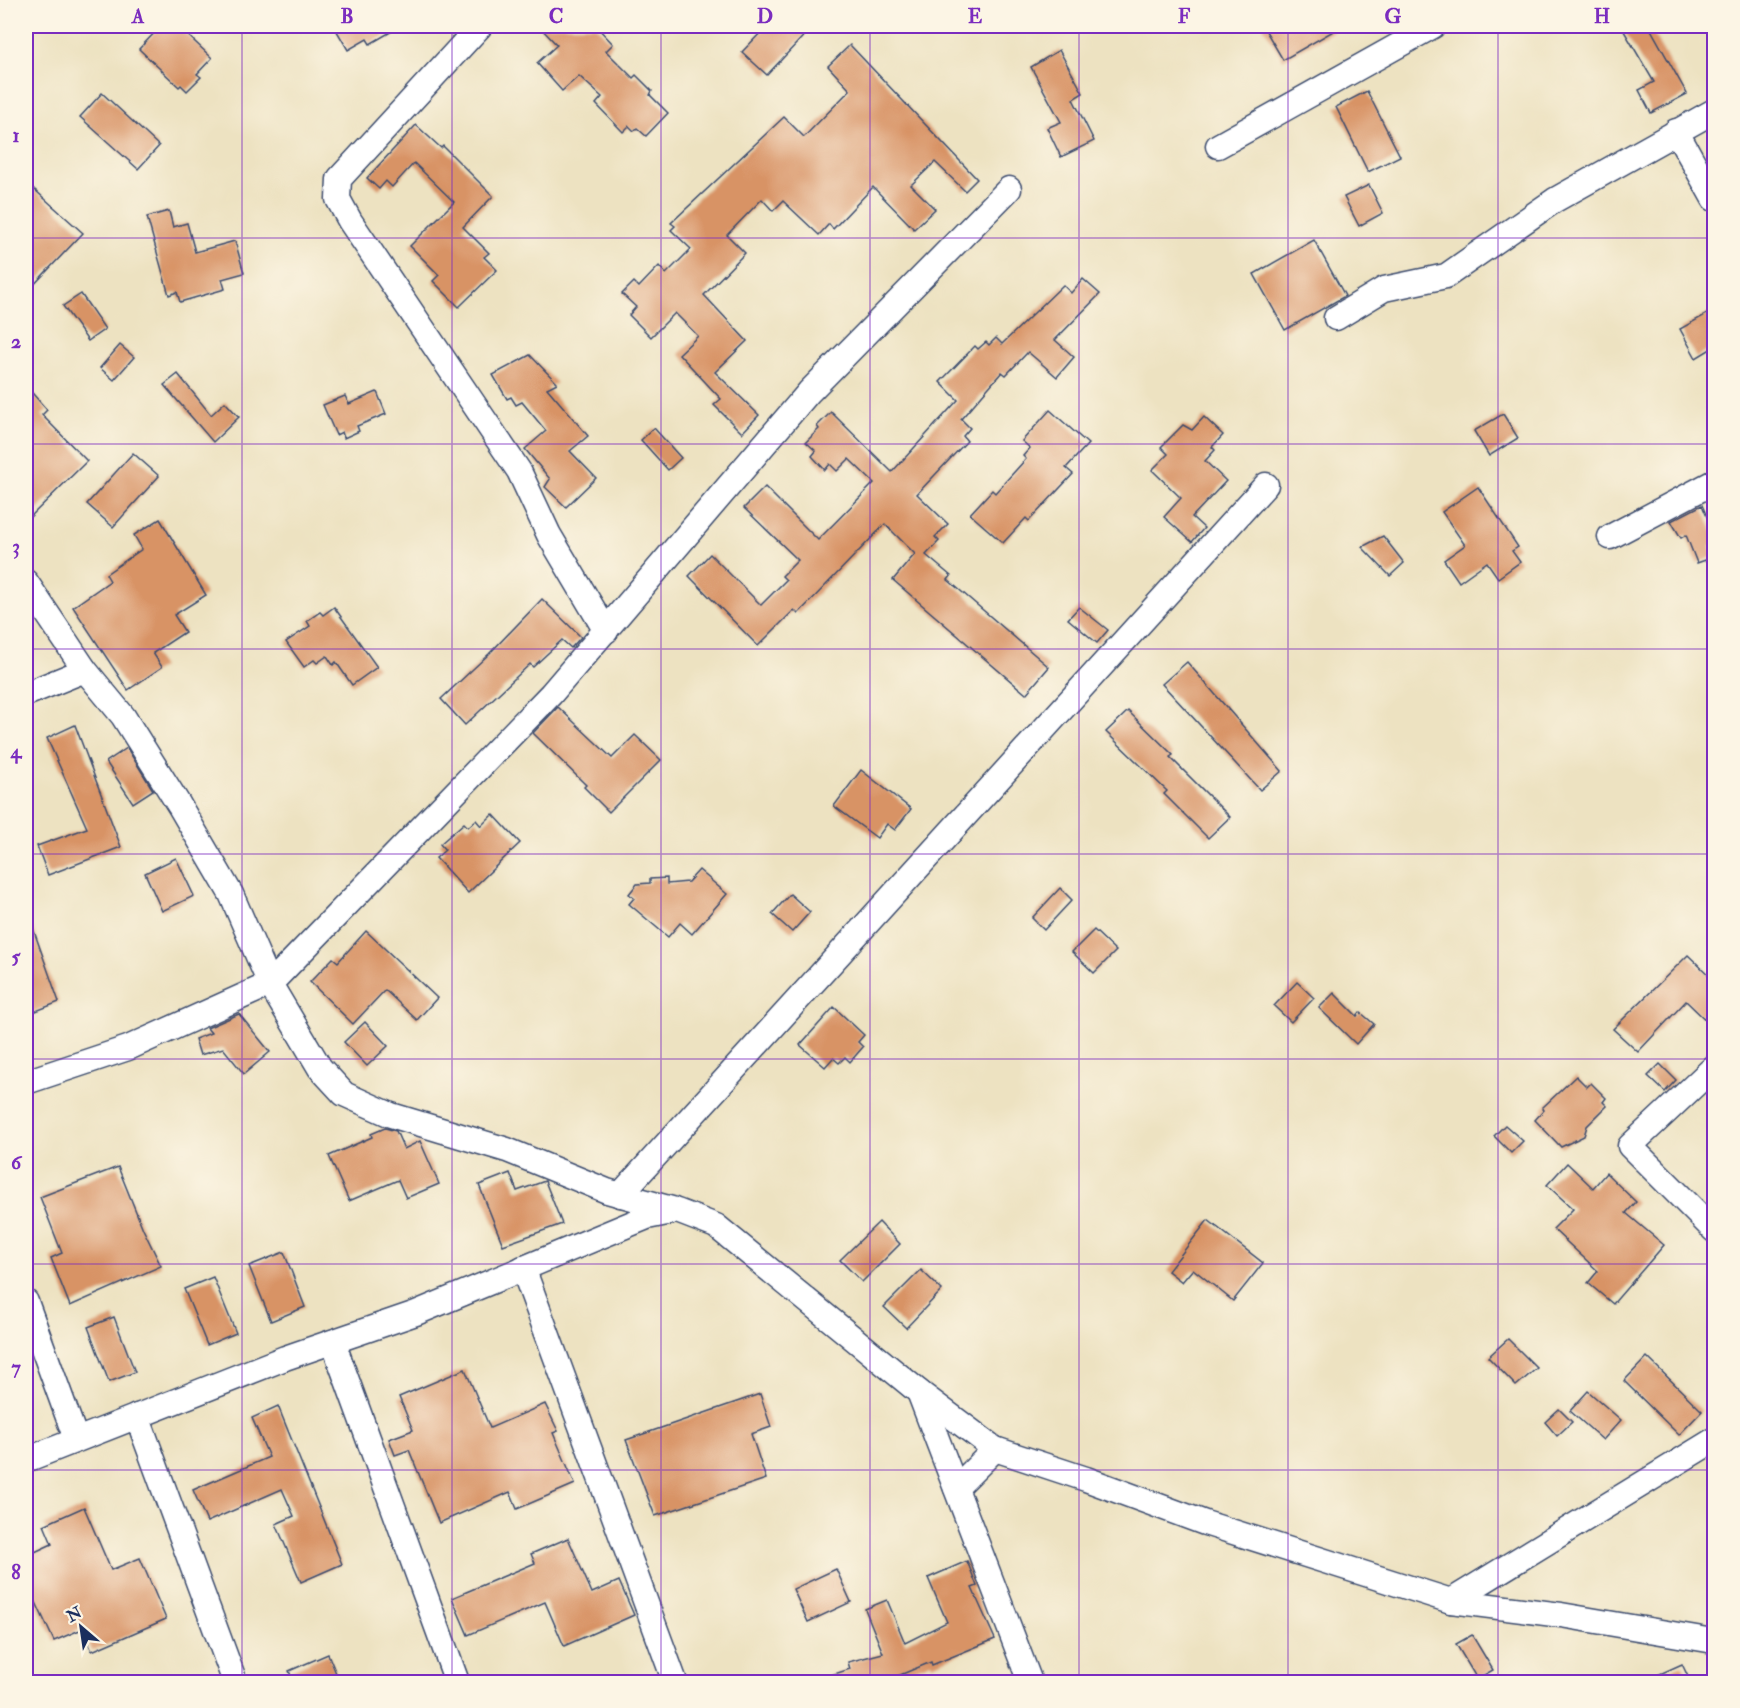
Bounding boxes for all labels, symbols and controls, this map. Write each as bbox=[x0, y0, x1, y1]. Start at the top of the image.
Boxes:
text: A bbox=[131, 4, 145, 29]
text: B bbox=[340, 4, 354, 29]
text: C bbox=[549, 4, 563, 29]
text: D bbox=[757, 4, 773, 29]
text: E bbox=[968, 4, 983, 29]
text: F bbox=[1178, 4, 1191, 29]
text: G bbox=[1385, 4, 1402, 29]
text: H bbox=[1594, 4, 1610, 29]
text: 1 bbox=[12, 123, 20, 148]
text: 2 bbox=[11, 329, 21, 354]
text: 3 bbox=[12, 534, 20, 559]
text: 4 bbox=[10, 739, 23, 764]
text: 5 bbox=[12, 944, 22, 969]
text: 6 bbox=[11, 1150, 23, 1175]
text: 7 bbox=[11, 1355, 21, 1380]
text: 8 bbox=[11, 1560, 21, 1585]
north arrow bbox=[51, 1597, 111, 1657]
text: N bbox=[62, 1602, 86, 1627]

